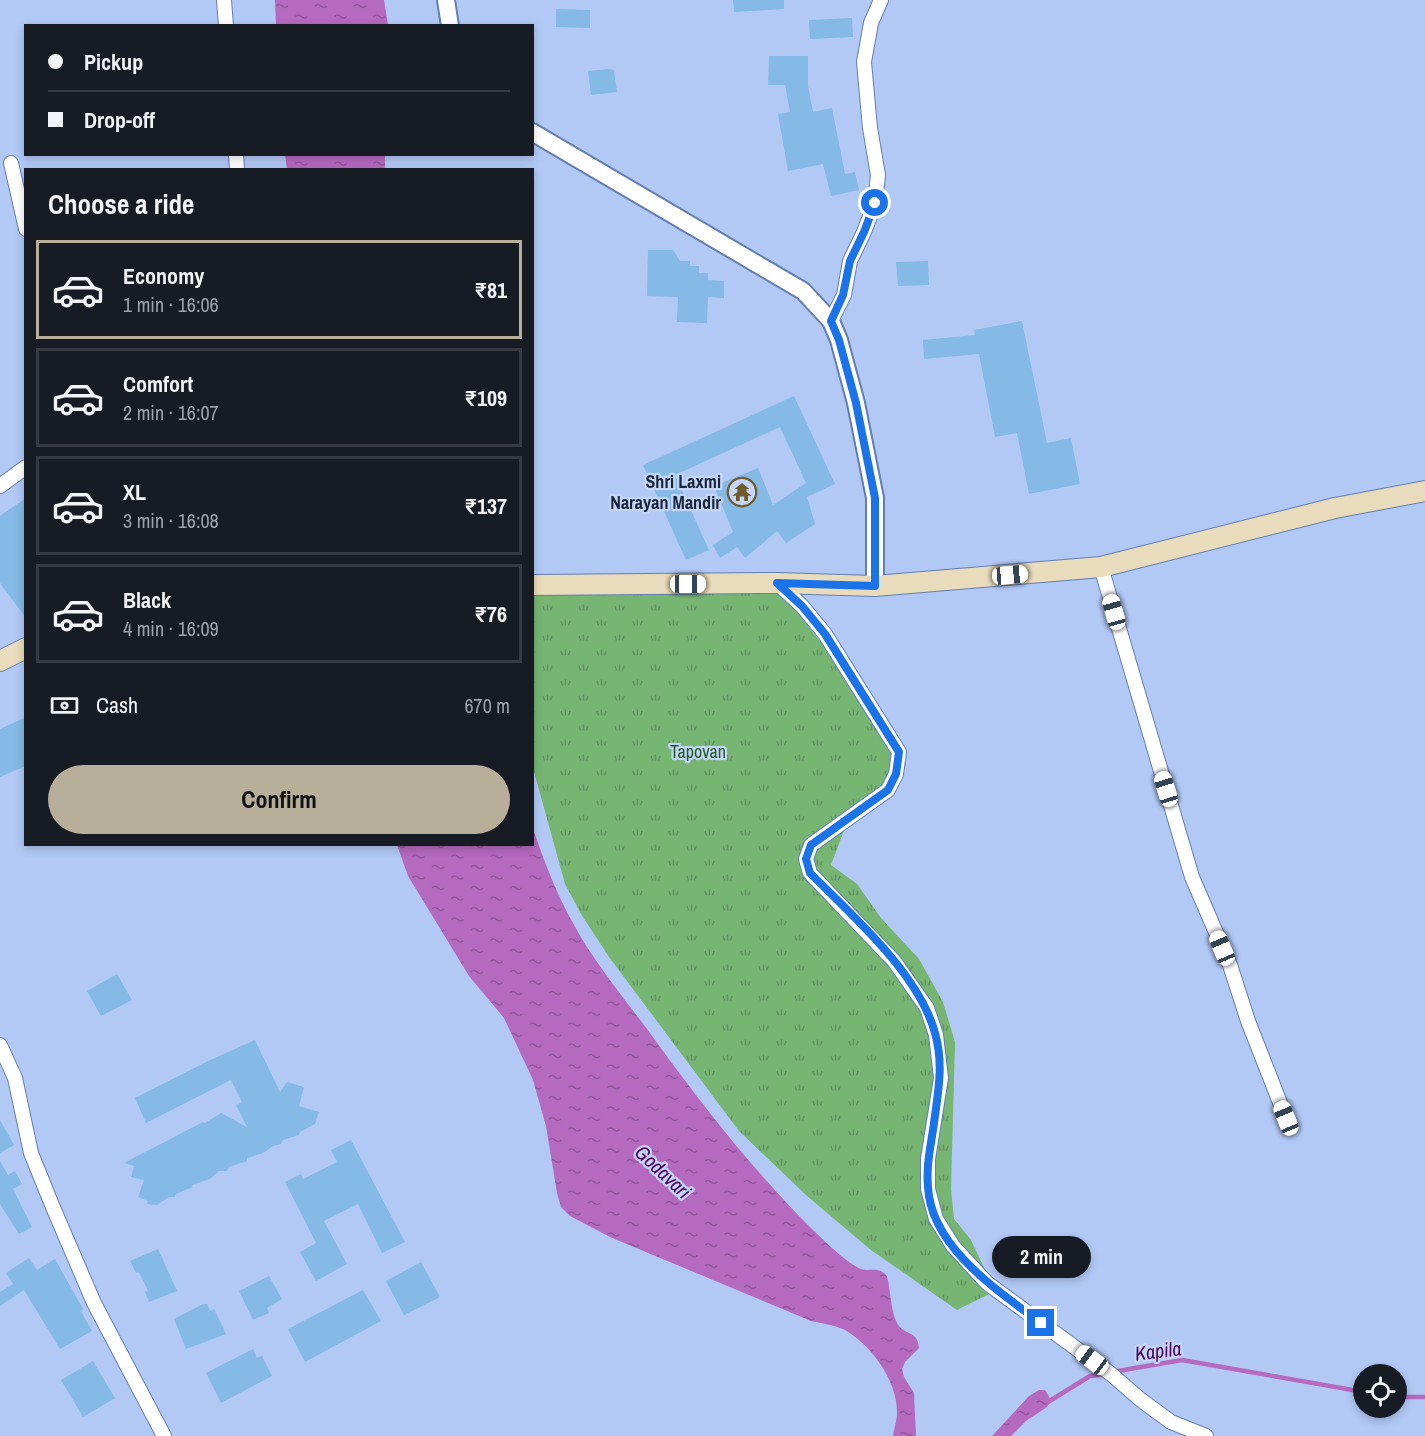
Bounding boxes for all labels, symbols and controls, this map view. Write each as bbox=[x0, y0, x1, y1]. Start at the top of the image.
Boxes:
text: Pickup bbox=[84, 47, 143, 77]
text: Drop-off bbox=[84, 105, 155, 135]
text: Choose a ride bbox=[48, 186, 194, 222]
route start bbox=[861, 189, 888, 216]
text: Economy bbox=[123, 261, 204, 291]
icon: car bbox=[51, 263, 105, 317]
text: ₹81 bbox=[474, 275, 507, 305]
text: 1 min · 16:06 bbox=[123, 291, 219, 318]
text: Comfort bbox=[123, 369, 193, 399]
icon: car bbox=[51, 371, 105, 425]
text: ₹109 bbox=[464, 383, 507, 413]
text: 2 min · 16:07 bbox=[123, 399, 219, 426]
place label: Shri Laxmi Narayan Mandir bbox=[610, 469, 721, 515]
temple icon: Shri Laxmi Narayan Mandir bbox=[726, 476, 758, 508]
text: XL bbox=[123, 477, 146, 507]
icon: car bbox=[51, 479, 105, 533]
text: ₹137 bbox=[464, 491, 507, 521]
text: 3 min · 16:08 bbox=[123, 507, 219, 534]
car bbox=[991, 564, 1029, 586]
car bbox=[670, 575, 706, 593]
text: Black bbox=[123, 585, 171, 615]
icon: car bbox=[51, 587, 105, 641]
car bbox=[1100, 592, 1128, 632]
text: ₹76 bbox=[474, 599, 507, 629]
text: 4 min · 16:09 bbox=[123, 615, 219, 642]
icon: cash bbox=[48, 689, 81, 722]
text: Cash bbox=[96, 690, 138, 720]
text: 670 m bbox=[464, 692, 510, 719]
park label: Tapovan bbox=[670, 739, 726, 764]
button: Confirm bbox=[48, 765, 510, 834]
car bbox=[1152, 769, 1180, 809]
car bbox=[1207, 928, 1237, 968]
car bbox=[1271, 1098, 1301, 1138]
water label: Godavari bbox=[629, 1139, 698, 1205]
callout: 2 min bbox=[992, 1236, 1090, 1278]
text: 2 min bbox=[1020, 1243, 1063, 1270]
route end bbox=[1027, 1309, 1054, 1336]
water label: Kapila bbox=[1133, 1334, 1183, 1367]
car bbox=[1072, 1342, 1112, 1378]
map controls bbox=[1353, 1364, 1407, 1418]
button: locate bbox=[1353, 1364, 1407, 1418]

